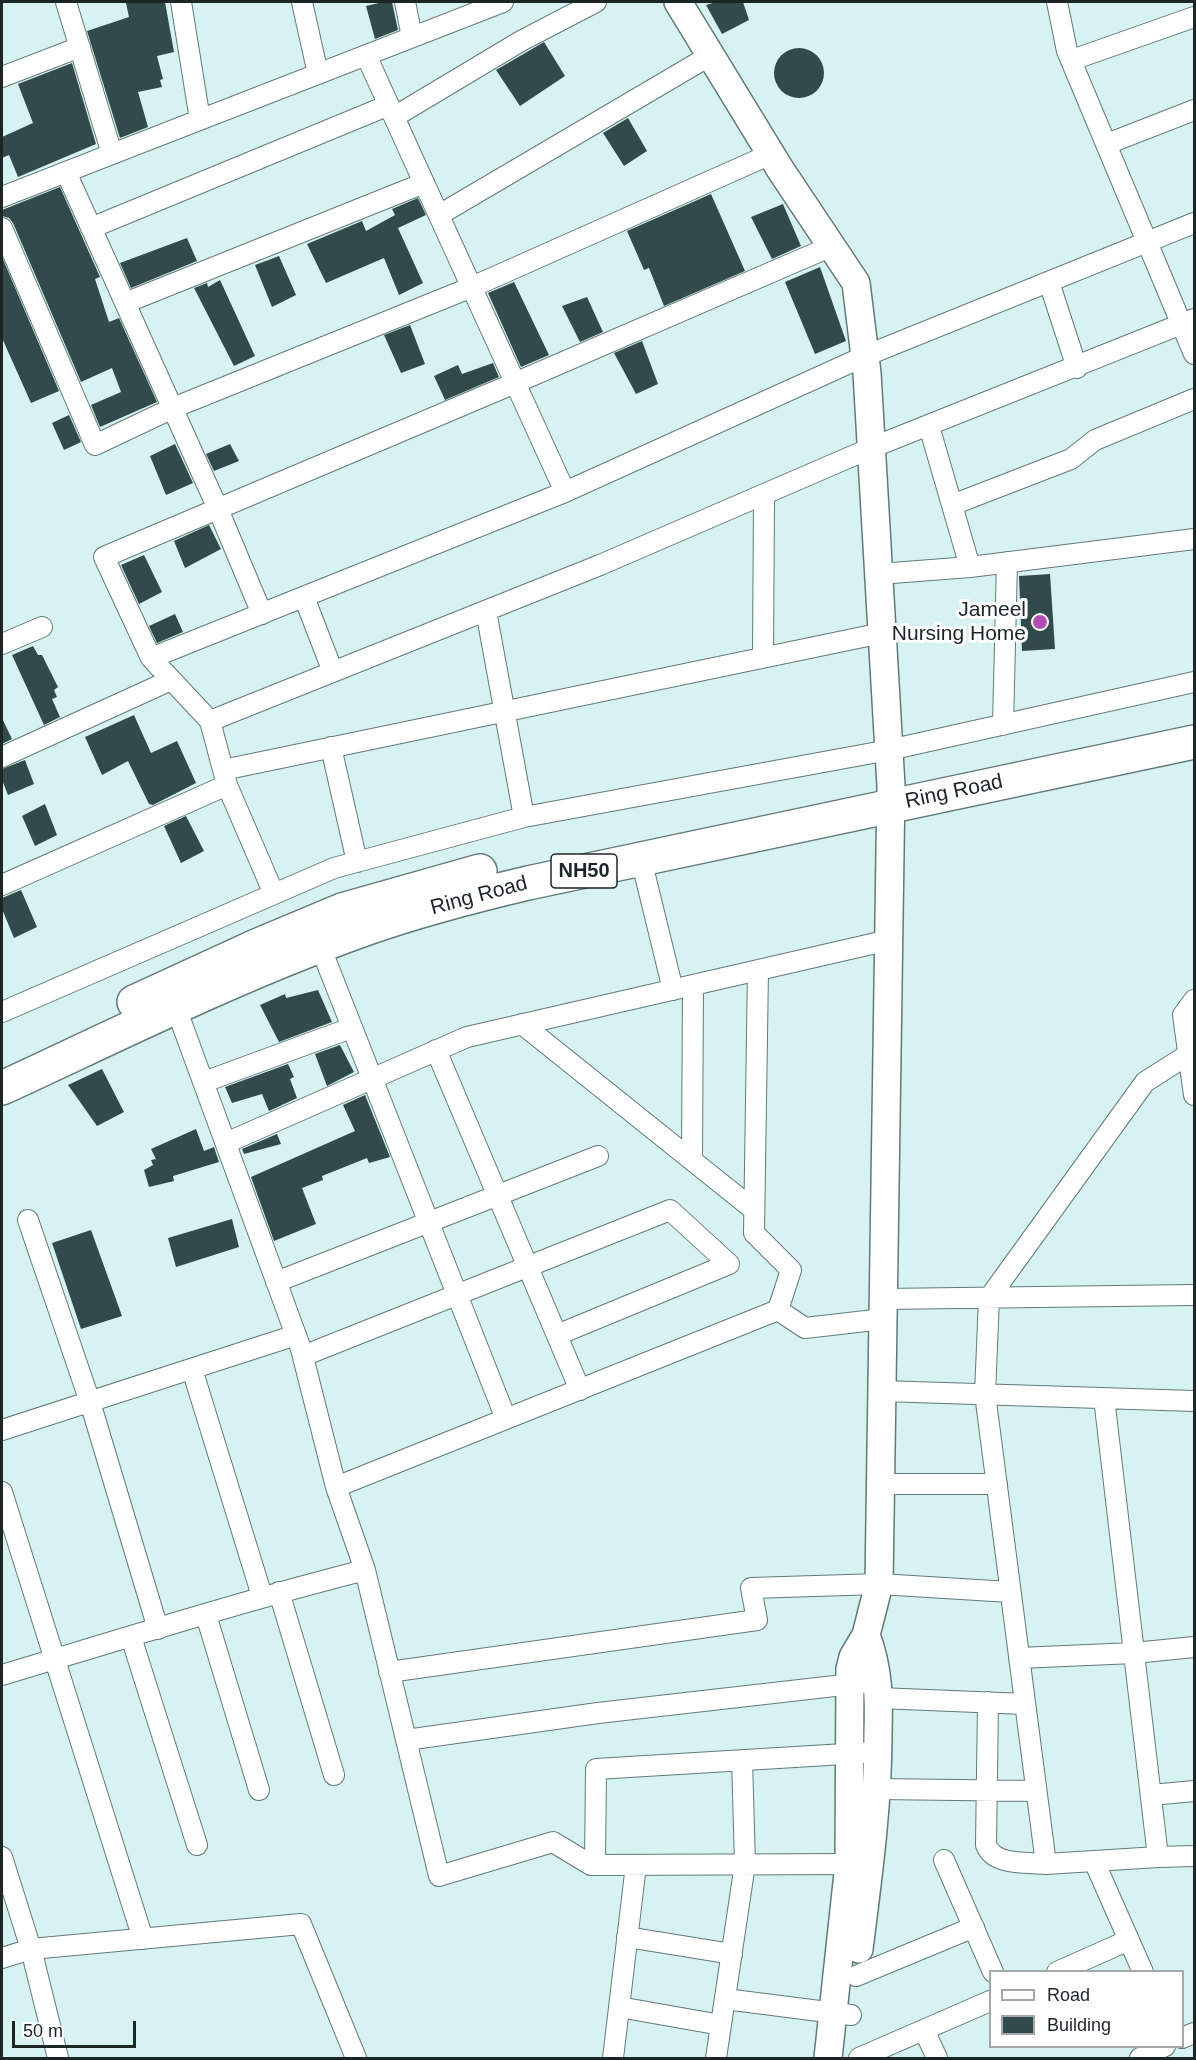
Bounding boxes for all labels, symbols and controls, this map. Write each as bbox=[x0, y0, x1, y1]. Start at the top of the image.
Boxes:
place label: Jameel Nursing Home bbox=[892, 597, 1026, 647]
marker: Jameel Nursing Home bbox=[1031, 613, 1049, 631]
street label: Ring Road bbox=[903, 769, 1005, 815]
road number: NH50 bbox=[551, 854, 617, 888]
street label: Ring Road bbox=[428, 871, 530, 921]
legend bbox=[989, 1970, 1184, 2048]
text: Road bbox=[1047, 1985, 1090, 2005]
scale bar bbox=[15, 2009, 140, 2047]
text: Building bbox=[1047, 2015, 1111, 2035]
text: 50 m bbox=[23, 2021, 63, 2041]

